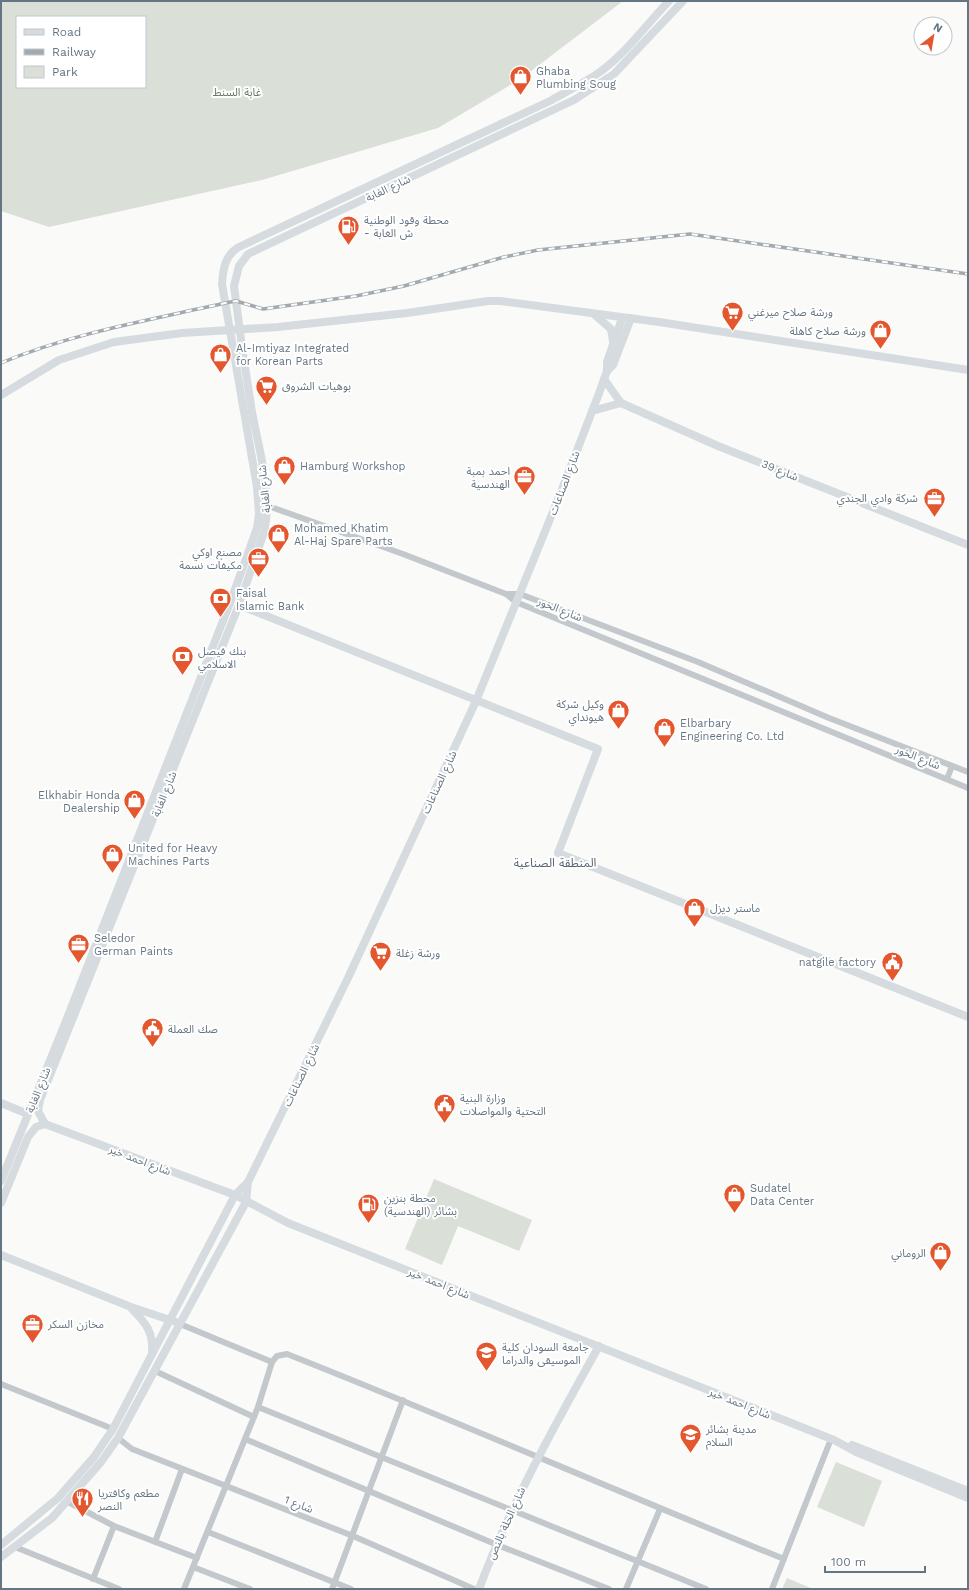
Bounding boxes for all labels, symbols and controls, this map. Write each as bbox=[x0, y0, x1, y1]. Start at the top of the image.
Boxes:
legend bbox=[16, 16, 146, 88]
north arrow bbox=[913, 16, 953, 56]
text: N bbox=[931, 20, 945, 36]
text: Road bbox=[52, 25, 81, 39]
text: Railway bbox=[52, 45, 97, 59]
shop icon: Ghaba Plumbing Soug bbox=[507, 64, 533, 97]
text: Park bbox=[52, 65, 78, 79]
place label: Ghaba Plumbing Soug bbox=[536, 65, 616, 91]
park label: غابة السنط bbox=[213, 86, 262, 99]
street label: شارع الغابة bbox=[364, 172, 413, 205]
fuel station icon: محطة وقود الوطنية - ش الغابة bbox=[335, 213, 361, 246]
place label: محطة وقود الوطنية - ش الغابة bbox=[364, 214, 449, 240]
supermarket icon: ورشة صلاح ميرغني bbox=[720, 299, 746, 332]
place label: ورشة صلاح ميرغني bbox=[748, 306, 833, 322]
shop icon: ورشة صلاح كاهلة bbox=[868, 318, 894, 351]
place label: ورشة صلاح كاهلة bbox=[790, 325, 866, 339]
shop icon: Al-Imtiyaz Integrated for Korean Parts bbox=[207, 341, 233, 374]
place label: Al-Imtiyaz Integrated for Korean Parts bbox=[236, 342, 349, 368]
supermarket icon: بوهيات الشروق bbox=[254, 373, 280, 406]
place label: بوهيات الشروق bbox=[282, 380, 351, 393]
street label: شارع الصناعات bbox=[546, 449, 584, 517]
shop icon: Hamburg Workshop bbox=[271, 453, 297, 486]
street label: شارع 39 bbox=[759, 457, 800, 485]
place label: Hamburg Workshop bbox=[300, 460, 406, 473]
street label: شارع الغابة bbox=[255, 464, 274, 513]
office icon: احمد بمبة الهندسية bbox=[512, 464, 538, 497]
place label: احمد بمبة الهندسية bbox=[467, 465, 510, 491]
office icon: شركة وادي الجندي bbox=[921, 485, 947, 518]
place label: شركة وادي الجندي bbox=[836, 492, 918, 508]
shop icon: Mohamed Khatim Al-Haj Spare Parts bbox=[265, 521, 291, 554]
place label: Mohamed Khatim Al-Haj Spare Parts bbox=[294, 522, 393, 548]
office icon: مصنع اوكي مكيفات نسمة bbox=[245, 545, 271, 578]
place label: مصنع اوكي مكيفات نسمة bbox=[179, 546, 242, 572]
bank icon: Faisal Islamic Bank bbox=[207, 586, 233, 619]
place label: Faisal Islamic Bank bbox=[236, 587, 304, 613]
street label: شارع الخور bbox=[534, 594, 584, 625]
bank icon: بنك فيصل الاسلامي bbox=[170, 644, 196, 677]
place label: بنك فيصل الاسلامي bbox=[198, 645, 246, 674]
shop icon: وكيل شركة هيونداي bbox=[606, 697, 632, 730]
place label: وكيل شركة هيونداي bbox=[556, 698, 604, 727]
shop icon: Elbarbary Engineering Co. Ltd bbox=[651, 716, 677, 749]
place label: Elbarbary Engineering Co. Ltd bbox=[680, 717, 784, 743]
street label: شارع الخور bbox=[892, 742, 942, 773]
street label: شارع الصناعات bbox=[419, 748, 461, 816]
street label: شارع الغابة bbox=[149, 769, 181, 819]
shop icon: Elkhabir Honda Dealership bbox=[122, 788, 148, 821]
place label: Elkhabir Honda Dealership bbox=[38, 789, 120, 815]
shop icon: United for Heavy Machines Parts bbox=[99, 841, 125, 874]
place label: United for Heavy Machines Parts bbox=[128, 842, 218, 868]
district label: المنطقة الصناعية bbox=[514, 856, 597, 870]
shop icon: ماستر ديزل bbox=[682, 895, 708, 928]
place label: ماستر ديزل bbox=[710, 902, 761, 915]
office icon: Seledor German Paints bbox=[66, 931, 92, 964]
place label: Seledor German Paints bbox=[94, 932, 173, 958]
supermarket icon: ورشة زغلة bbox=[367, 940, 393, 973]
place label: ورشة زغلة bbox=[396, 947, 440, 960]
public building icon: natgile factory bbox=[879, 949, 905, 982]
place label: natgile factory bbox=[799, 956, 876, 969]
public building icon: صك العملة bbox=[140, 1016, 166, 1049]
place label: صك العملة bbox=[168, 1023, 218, 1036]
street label: شارع الصناعات bbox=[281, 1042, 323, 1109]
street label: شارع الغابة bbox=[23, 1065, 55, 1115]
public building icon: وزارة البنية التحتية والمواصلات bbox=[431, 1091, 457, 1124]
place label: وزارة البنية التحتية والمواصلات bbox=[460, 1092, 546, 1118]
street label: شارع احمد خير bbox=[106, 1142, 173, 1179]
shop icon: Sudatel Data Center bbox=[721, 1181, 747, 1214]
place label: Sudatel Data Center bbox=[750, 1182, 815, 1208]
fuel station icon: محطة بنزين بشائر (الهندسية) bbox=[356, 1191, 382, 1224]
place label: محطة بنزين بشائر (الهندسية) bbox=[384, 1192, 457, 1218]
shop icon: الروماني bbox=[928, 1240, 954, 1273]
place label: الروماني bbox=[891, 1247, 926, 1263]
street label: شارع احمد خير bbox=[405, 1265, 472, 1303]
office icon: مخازن السكر bbox=[19, 1311, 45, 1344]
place label: مخازن السكر bbox=[47, 1318, 104, 1331]
school or university icon: جامعة السودان كلية الموسيقى والدراما bbox=[474, 1340, 500, 1373]
place label: جامعة السودان كلية الموسيقى والدراما bbox=[502, 1341, 589, 1367]
street label: شارع احمد خير bbox=[706, 1385, 773, 1423]
school or university icon: مدينة بشائر السلام bbox=[678, 1422, 704, 1455]
place label: مدينة بشائر السلام bbox=[705, 1423, 757, 1450]
street label: شارع الحلة بالنص bbox=[485, 1485, 529, 1562]
restaurant icon: مطعم وكافتريا النصر bbox=[70, 1486, 96, 1519]
place label: مطعم وكافتريا النصر bbox=[97, 1487, 160, 1513]
street label: شارع 1 bbox=[282, 1493, 315, 1517]
scale bar bbox=[825, 1548, 925, 1574]
text: 100 m bbox=[831, 1555, 866, 1569]

